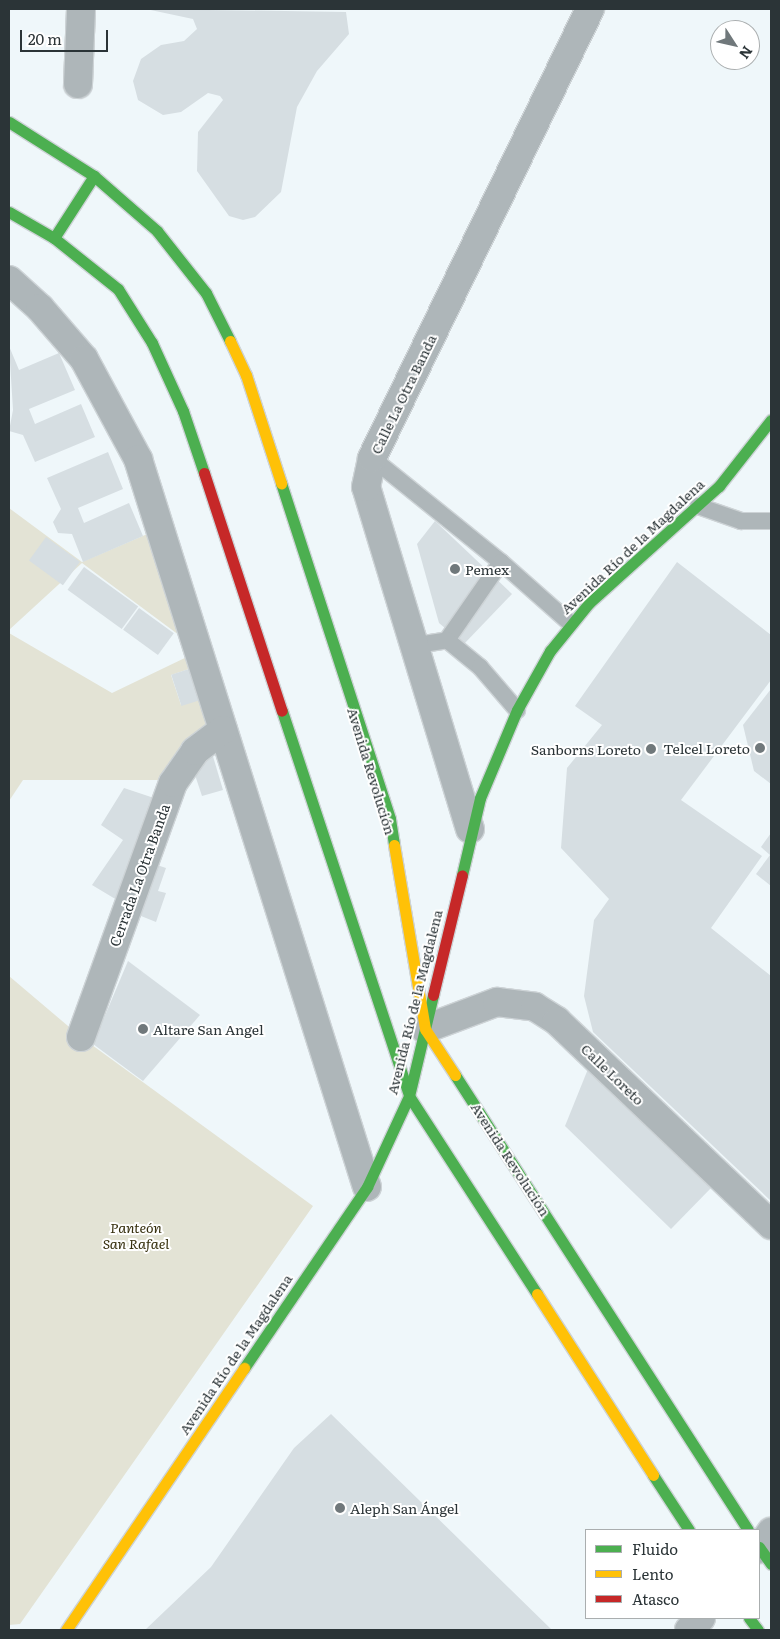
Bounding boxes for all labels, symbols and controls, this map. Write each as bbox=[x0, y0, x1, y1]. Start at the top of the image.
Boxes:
scale bar bbox=[22, 20, 110, 52]
north arrow bbox=[710, 20, 760, 70]
text: 20 m bbox=[28, 27, 62, 50]
text: N bbox=[735, 42, 758, 64]
street label: Calle La Otra Banda bbox=[367, 332, 439, 456]
street label: Avenida Río de la Magdalena bbox=[557, 475, 707, 617]
place label: Pemex bbox=[465, 561, 509, 577]
marker: Pemex bbox=[449, 563, 461, 575]
street label: Avenida Revolución bbox=[345, 705, 399, 837]
place label: Telcel Loreto bbox=[663, 740, 750, 756]
place label: Sanborns Loreto bbox=[531, 741, 641, 757]
marker: Telcel Loreto bbox=[754, 742, 766, 754]
marker: Sanborns Loreto bbox=[645, 743, 657, 755]
street label: Cerrada La Otra Banda bbox=[105, 801, 173, 949]
street label: Avenida Río de la Magdalena bbox=[383, 908, 445, 1096]
place label: Altare San Angel bbox=[153, 1021, 264, 1037]
marker: Altare San Angel bbox=[137, 1023, 149, 1035]
street label: Calle Loreto bbox=[578, 1040, 648, 1108]
street label: Avenida Revolución bbox=[468, 1099, 554, 1219]
park label: Panteón San Rafael bbox=[103, 1219, 169, 1252]
street label: Avenida Río de la Magdalena bbox=[175, 1271, 295, 1437]
place label: Aleph San Ángel bbox=[350, 1500, 459, 1516]
marker: Aleph San Ángel bbox=[334, 1502, 346, 1514]
legend bbox=[585, 1529, 760, 1619]
text: Fluido bbox=[632, 1537, 678, 1560]
text: Lento bbox=[632, 1562, 673, 1585]
text: Atasco bbox=[632, 1587, 679, 1610]

